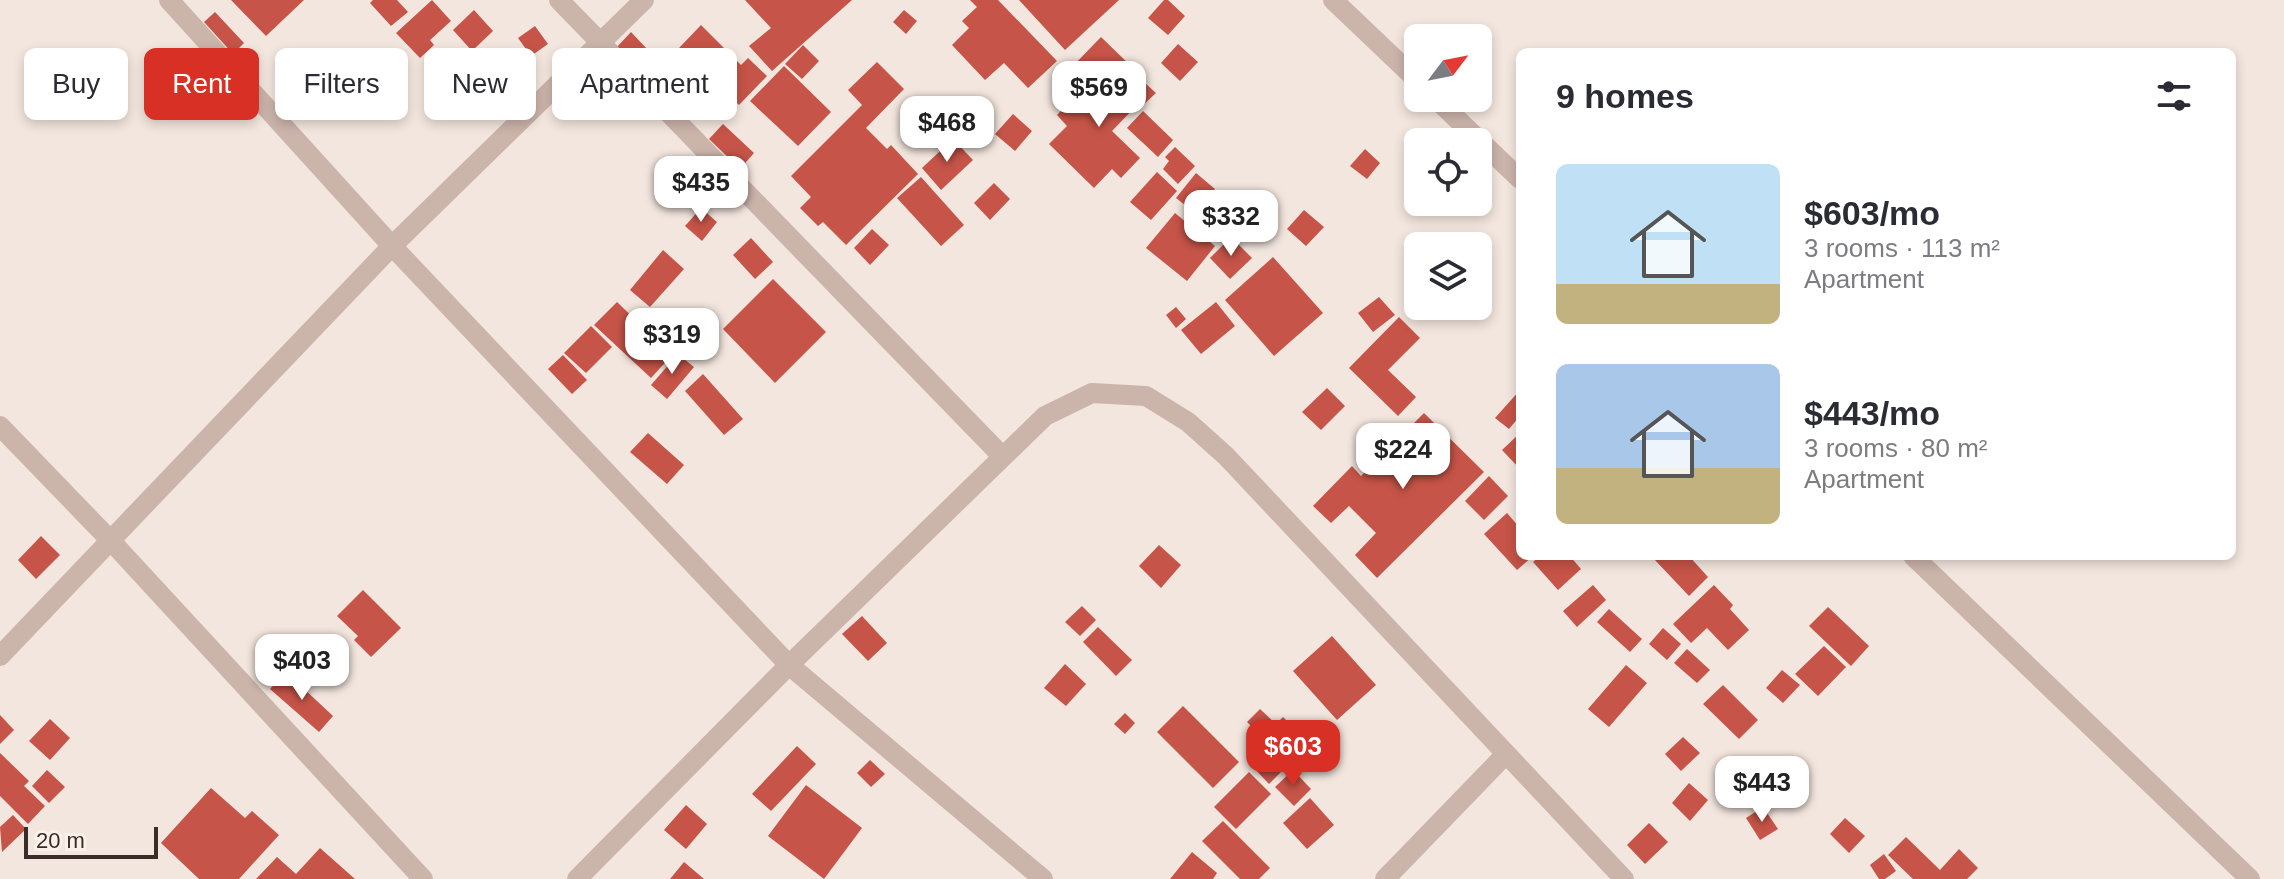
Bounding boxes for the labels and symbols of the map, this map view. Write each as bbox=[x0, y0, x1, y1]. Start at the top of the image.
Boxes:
north arrow bbox=[1404, 24, 1492, 112]
pin: $569 bbox=[1052, 61, 1146, 129]
pin: $468 bbox=[900, 96, 994, 164]
pin: $435 bbox=[654, 156, 748, 224]
pin: $332 bbox=[1184, 190, 1278, 258]
pin: $319 bbox=[625, 308, 719, 376]
pin: $224 bbox=[1356, 423, 1450, 491]
pin: $403 bbox=[255, 634, 349, 702]
pin: $603 bbox=[1246, 720, 1340, 788]
pin: $443 bbox=[1715, 756, 1809, 824]
scale bar bbox=[24, 823, 158, 859]

